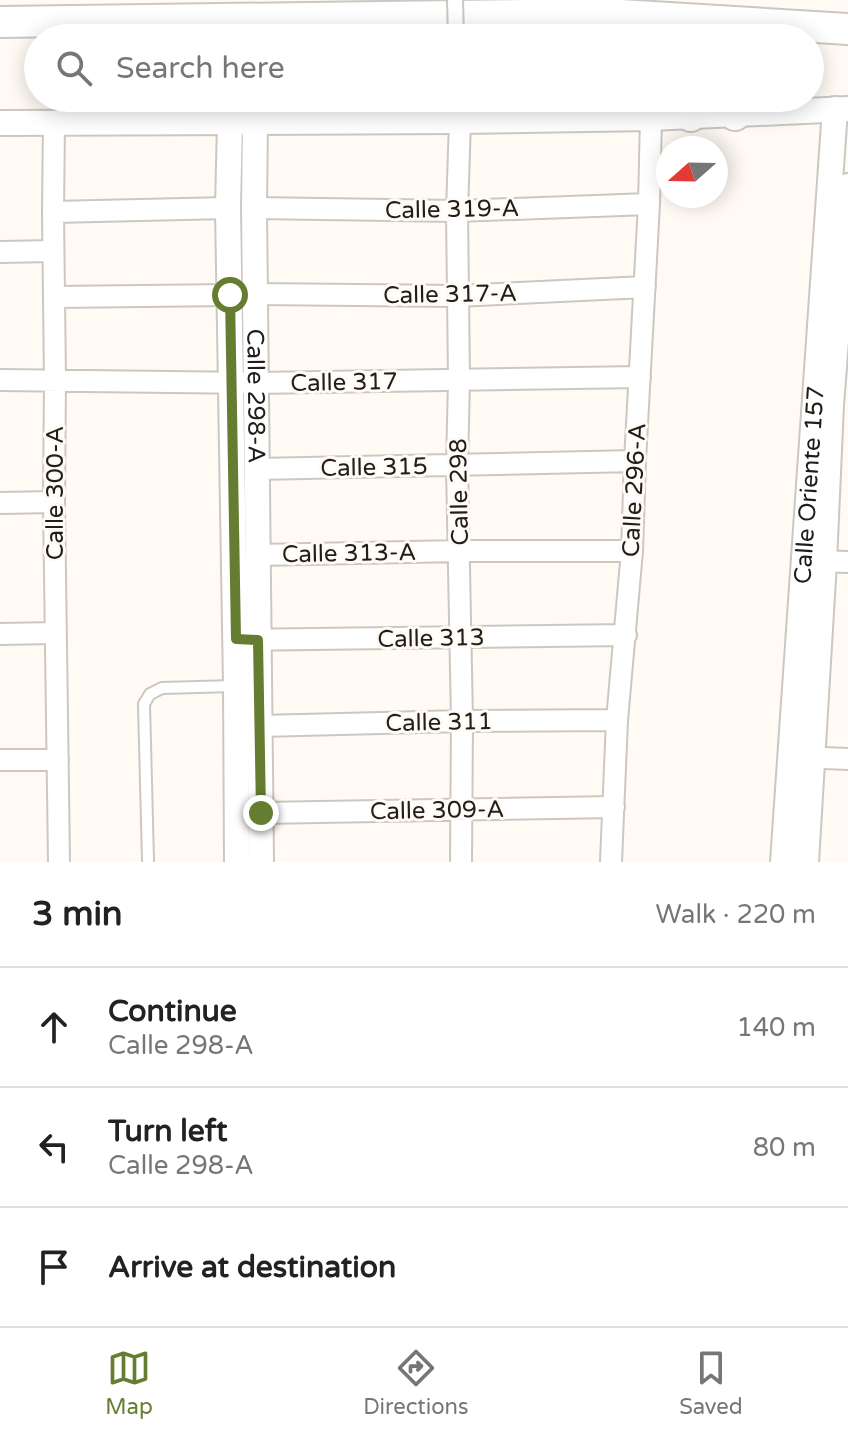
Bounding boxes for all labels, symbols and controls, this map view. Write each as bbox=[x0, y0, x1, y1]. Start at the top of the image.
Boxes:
search box bbox=[24, 24, 824, 112]
icon: search bbox=[52, 46, 96, 90]
text: Search here bbox=[116, 50, 285, 87]
north arrow bbox=[656, 136, 728, 208]
street label: Calle 319-A bbox=[385, 194, 520, 225]
route start bbox=[212, 277, 248, 313]
street label: Calle 317-A bbox=[383, 279, 517, 310]
street label: Calle 298-A bbox=[240, 329, 271, 463]
street label: Calle 317 bbox=[290, 367, 398, 398]
street label: Calle Oriente 157 bbox=[788, 385, 831, 585]
street label: Calle 296-A bbox=[616, 422, 652, 558]
street label: Calle 300-A bbox=[41, 426, 70, 560]
street label: Calle 298 bbox=[444, 438, 475, 546]
street label: Calle 315 bbox=[320, 452, 428, 483]
street label: Calle 313-A bbox=[282, 538, 417, 569]
street label: Calle 313 bbox=[377, 623, 485, 654]
street label: Calle 311 bbox=[385, 707, 493, 738]
route end bbox=[243, 795, 279, 831]
street label: Calle 309-A bbox=[370, 795, 505, 826]
text: 3 min bbox=[32, 894, 123, 935]
text: Walk · 220 m bbox=[656, 899, 816, 930]
text: Continue bbox=[108, 993, 237, 1030]
icon: ahead bbox=[32, 1005, 76, 1049]
text: 140 m bbox=[736, 1012, 816, 1043]
text: Calle 298-A bbox=[108, 1030, 254, 1061]
text: Turn left bbox=[108, 1113, 227, 1150]
icon: left bbox=[32, 1125, 76, 1169]
text: 80 m bbox=[753, 1132, 816, 1163]
text: Calle 298-A bbox=[108, 1150, 254, 1181]
icon: arrive bbox=[32, 1245, 76, 1289]
text: Arrive at destination bbox=[108, 1249, 396, 1286]
tab: Map bbox=[105, 1346, 153, 1420]
tab: Directions bbox=[363, 1346, 469, 1420]
tab: Saved bbox=[679, 1346, 743, 1420]

